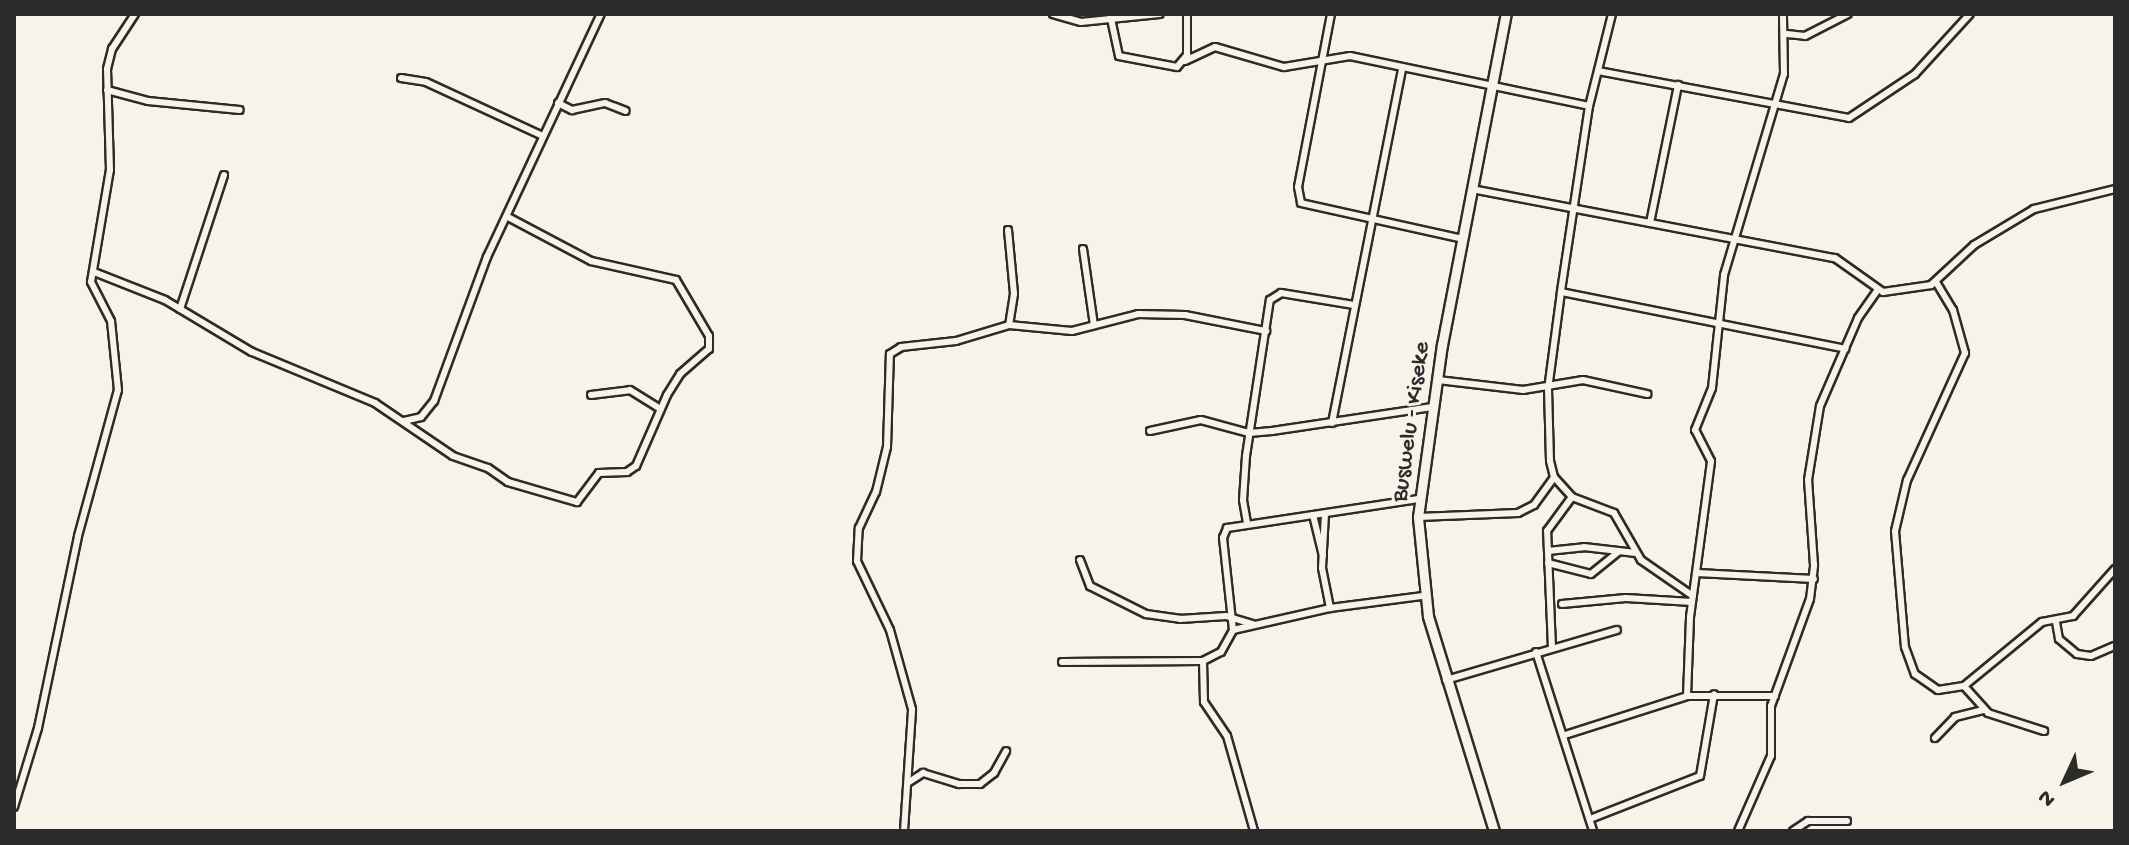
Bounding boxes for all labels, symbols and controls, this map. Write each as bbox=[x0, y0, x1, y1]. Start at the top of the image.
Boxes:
street label: Buswelu - Kiseke bbox=[1386, 340, 1438, 504]
north arrow bbox=[2025, 741, 2105, 821]
text: N bbox=[2033, 783, 2062, 812]

